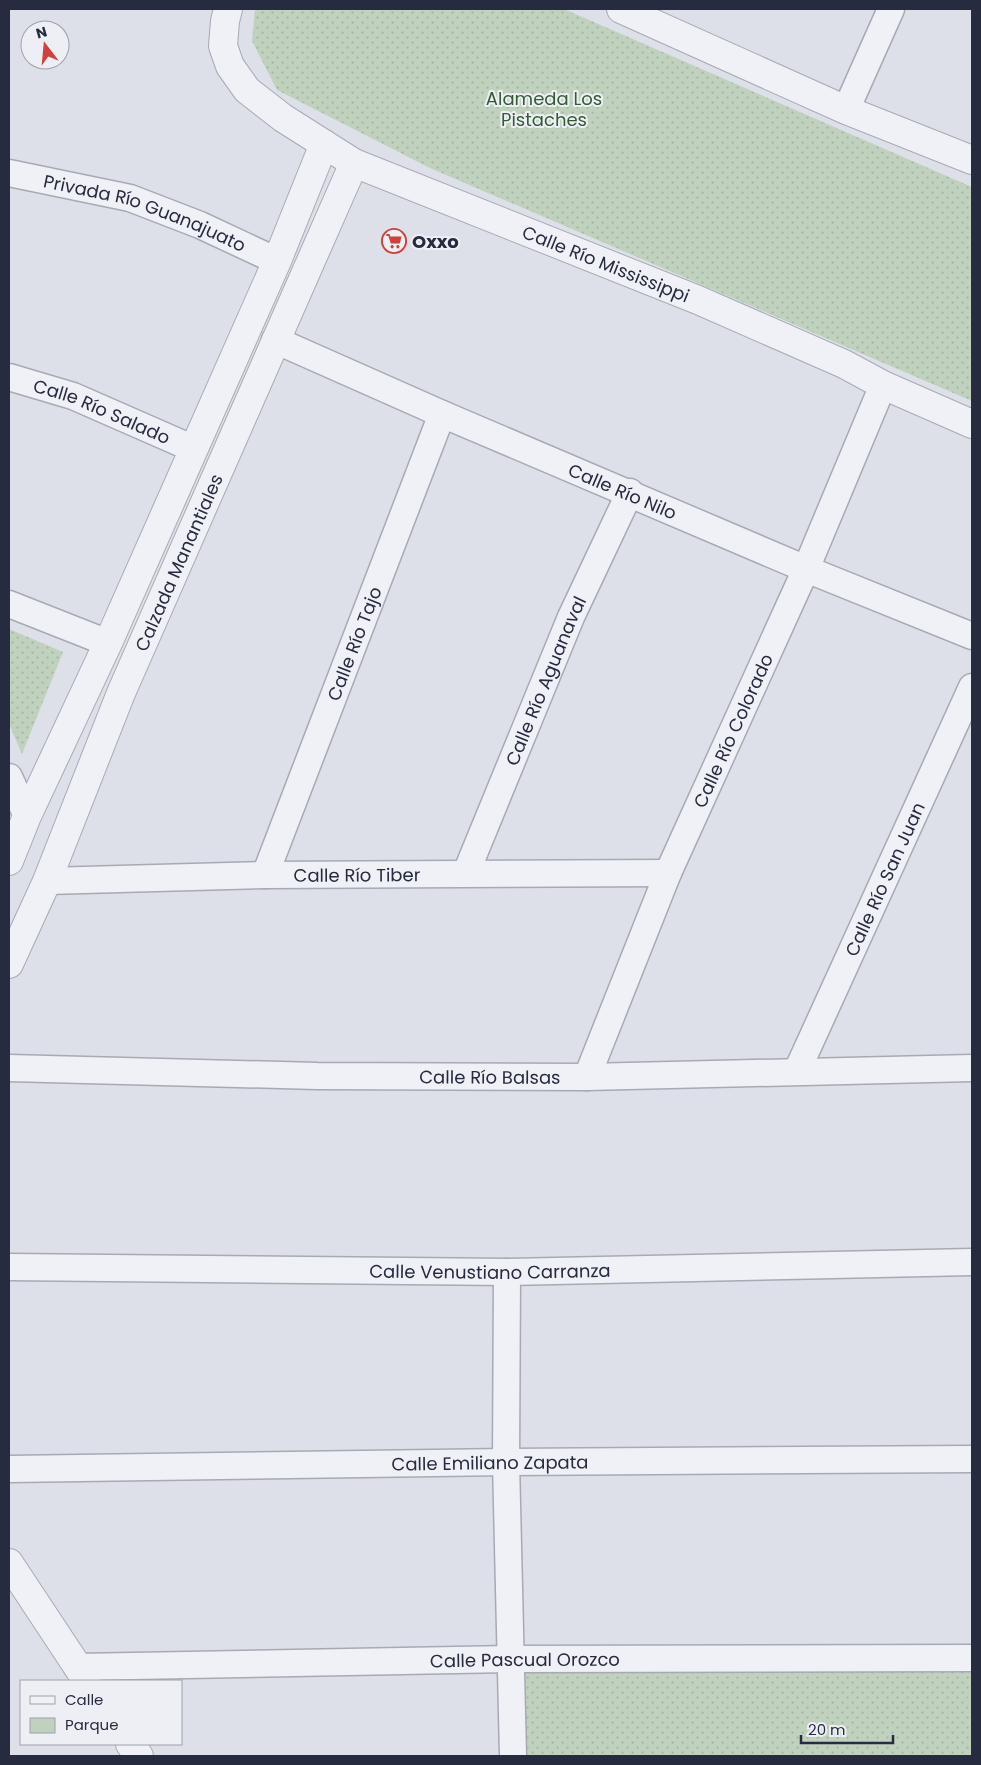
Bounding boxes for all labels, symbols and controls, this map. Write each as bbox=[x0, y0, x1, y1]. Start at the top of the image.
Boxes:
north arrow bbox=[20, 20, 70, 70]
text: N bbox=[34, 21, 49, 44]
park label: Alameda Los Pistaches bbox=[486, 86, 602, 132]
street label: Privada Río Guanajuato bbox=[42, 168, 250, 257]
street label: Calle Río Mississippi bbox=[519, 219, 693, 308]
supermarket icon: Oxxo bbox=[381, 228, 407, 254]
place label: Oxxo bbox=[412, 229, 459, 254]
street label: Calle Río Salado bbox=[30, 372, 174, 450]
street label: Calle Río Nilo bbox=[565, 457, 681, 525]
street label: Calzada Manantiales bbox=[129, 470, 228, 655]
street label: Calle Río Tajo bbox=[321, 583, 387, 704]
street label: Calle Río Aguanaval bbox=[499, 592, 592, 769]
street label: Calle Río Colorado bbox=[687, 649, 779, 812]
street label: Calle Río San Juan bbox=[839, 798, 930, 960]
street label: Calle Río Tiber bbox=[293, 862, 421, 887]
street label: Calle Río Balsas bbox=[419, 1064, 561, 1089]
street label: Calle Venustiano Carranza bbox=[369, 1257, 611, 1285]
street label: Calle Emiliano Zapata bbox=[391, 1449, 589, 1476]
street label: Calle Pascual Orozco bbox=[430, 1646, 620, 1673]
legend bbox=[20, 1680, 182, 1745]
text: Calle bbox=[65, 1689, 103, 1710]
scale bar bbox=[801, 1712, 894, 1744]
text: Parque bbox=[65, 1714, 118, 1735]
text: 20 m bbox=[808, 1719, 846, 1740]

